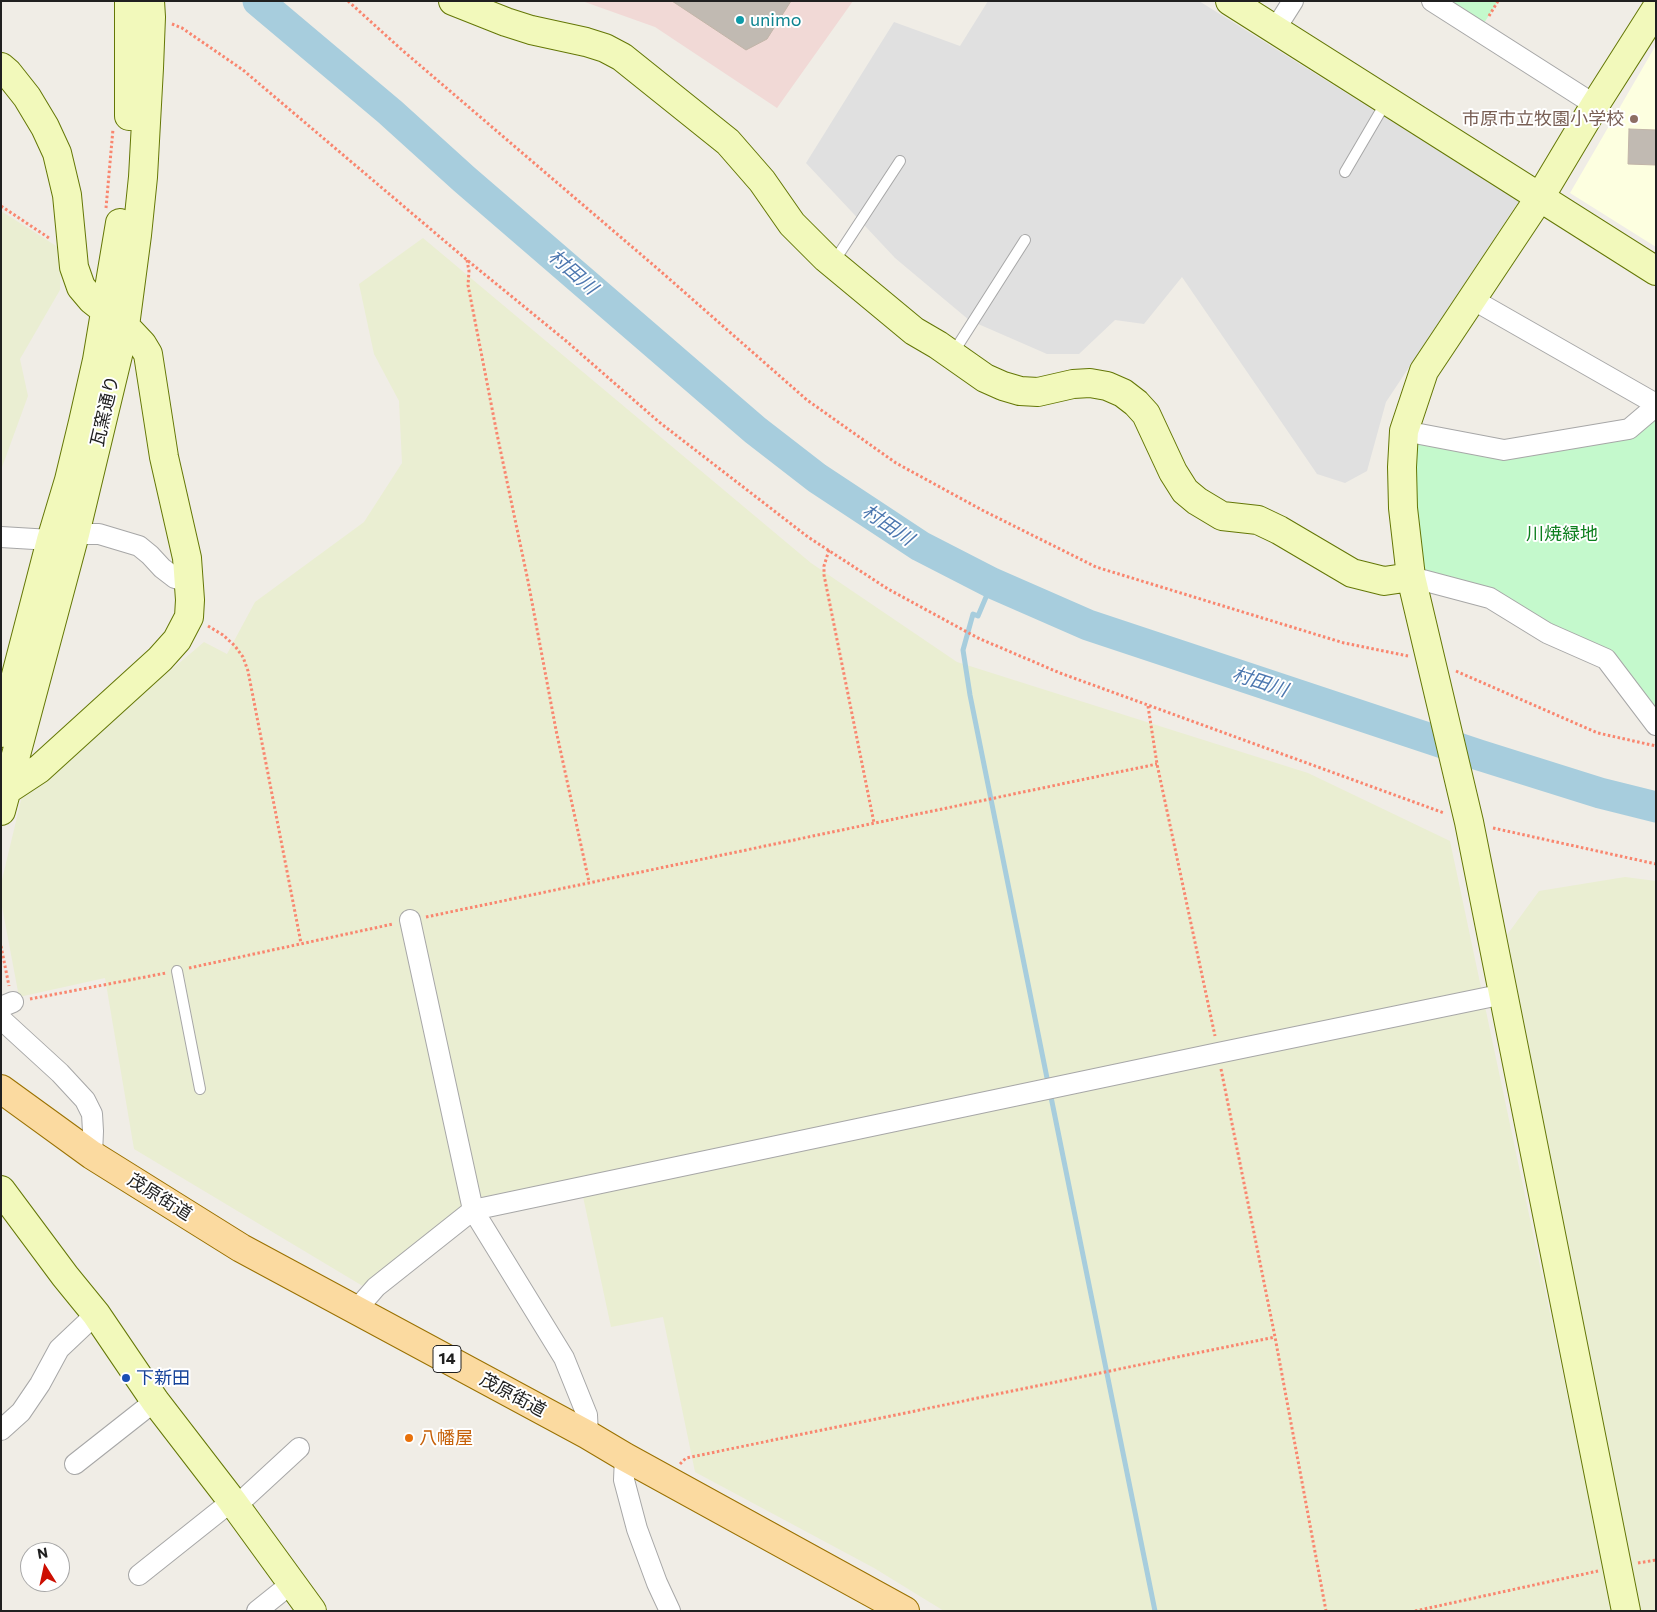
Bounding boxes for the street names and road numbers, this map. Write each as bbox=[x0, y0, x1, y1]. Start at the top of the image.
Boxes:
street label: 瓦窯通り bbox=[86, 373, 124, 449]
street label: 茂原街道 bbox=[124, 1169, 196, 1225]
road number: 14 bbox=[433, 1346, 461, 1372]
street label: 茂原街道 bbox=[476, 1369, 550, 1421]

